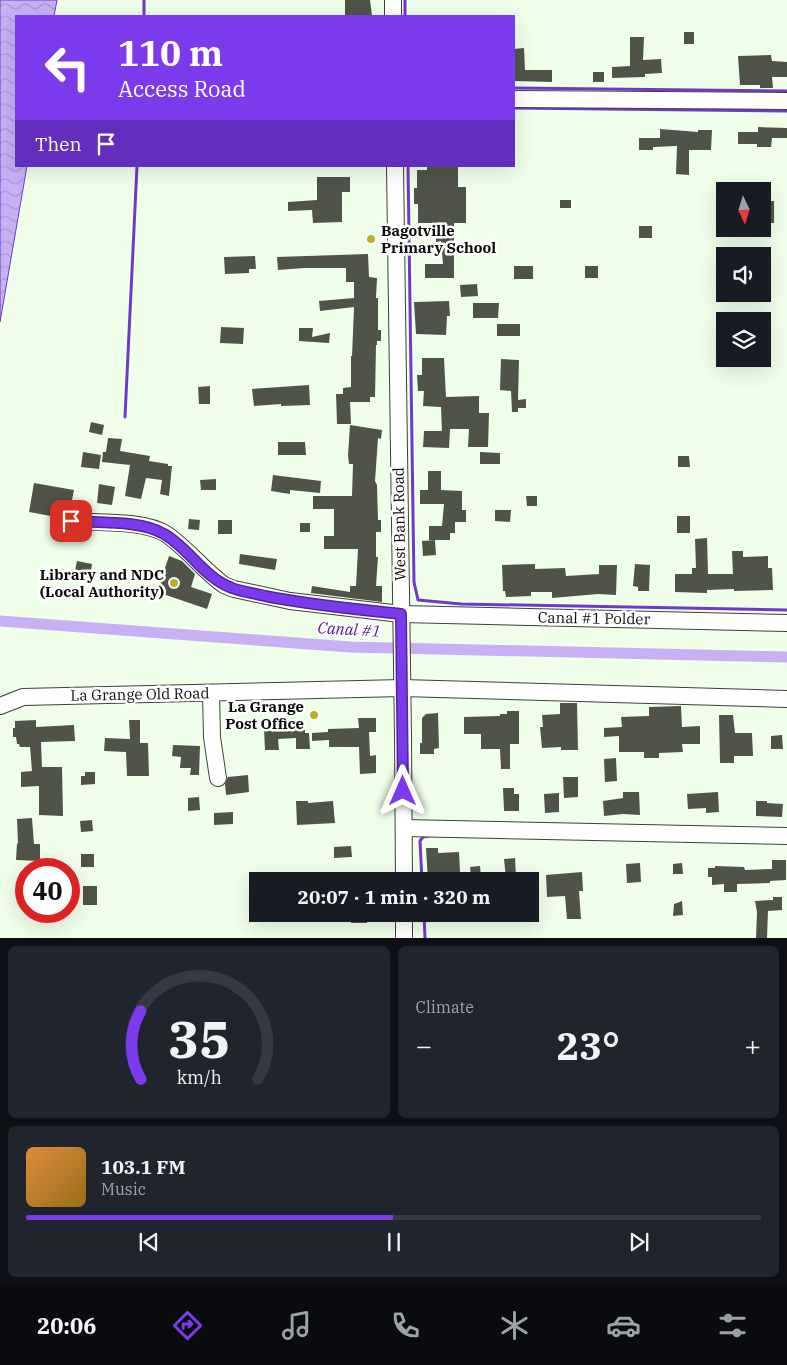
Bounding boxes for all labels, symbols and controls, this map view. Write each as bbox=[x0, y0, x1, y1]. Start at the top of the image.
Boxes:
text: 110 m bbox=[118, 30, 223, 76]
icon: left bbox=[35, 35, 100, 100]
text: Access Road bbox=[118, 74, 246, 103]
icon: arrive bbox=[92, 130, 120, 158]
text: Then bbox=[35, 132, 82, 156]
north arrow bbox=[716, 182, 771, 238]
map controls bbox=[716, 182, 771, 367]
place label: Bagotville Primary School bbox=[381, 221, 496, 257]
marker: Bagotville Primary School bbox=[365, 233, 377, 245]
button: sound bbox=[716, 247, 771, 302]
button: layers bbox=[716, 312, 771, 367]
street label: West Bank Road bbox=[389, 467, 409, 581]
pin bbox=[50, 500, 92, 542]
icon: arrive bbox=[57, 507, 85, 535]
place label: Library and NDC (Local Authority) bbox=[40, 565, 164, 601]
marker: Library and NDC (Local Authority) bbox=[168, 577, 180, 589]
street label: Canal #1 Polder bbox=[538, 608, 651, 628]
water label: Canal #1 bbox=[317, 617, 381, 641]
street label: La Grange Old Road bbox=[70, 683, 210, 705]
place label: La Grange Post Office bbox=[225, 697, 304, 733]
marker: La Grange Post Office bbox=[308, 709, 320, 721]
position arrow bbox=[376, 764, 428, 816]
speed limit sign: 40 bbox=[15, 858, 80, 923]
text: 20:07 · 1 min · 320 m bbox=[298, 885, 490, 909]
text: Climate bbox=[416, 997, 474, 1017]
text: 35 bbox=[168, 1005, 230, 1072]
text: 23° bbox=[557, 1021, 620, 1070]
text: − bbox=[416, 1027, 432, 1064]
text: + bbox=[744, 1027, 761, 1064]
text: km/h bbox=[176, 1066, 221, 1089]
text: 103.1 FM bbox=[101, 1155, 186, 1179]
text: Music bbox=[101, 1179, 146, 1199]
icon: previous bbox=[135, 1228, 163, 1256]
icon: pause bbox=[380, 1228, 408, 1256]
icon: next bbox=[625, 1228, 653, 1256]
icon: directions bbox=[170, 1308, 205, 1343]
icon: music bbox=[279, 1308, 314, 1343]
icon: phone bbox=[388, 1308, 423, 1343]
icon: climate bbox=[497, 1308, 532, 1343]
icon: car bbox=[606, 1308, 641, 1343]
icon: filters bbox=[715, 1308, 750, 1343]
text: 20:06 bbox=[37, 1311, 96, 1340]

